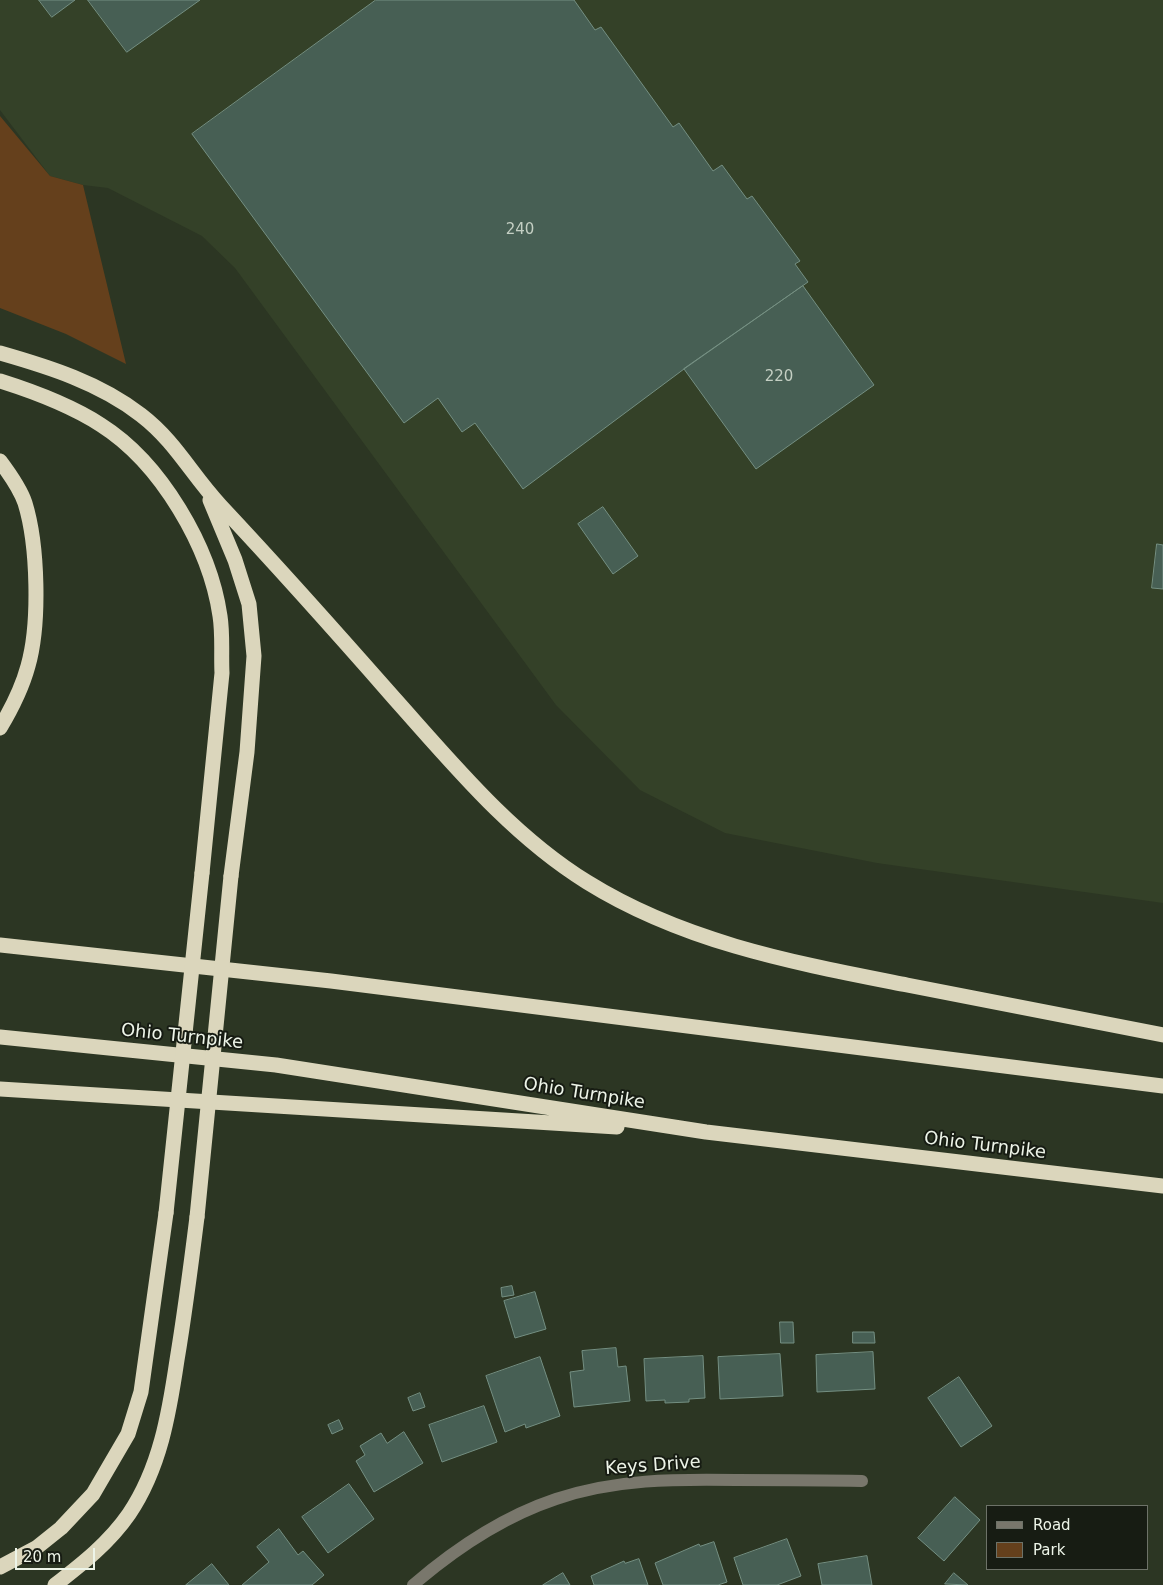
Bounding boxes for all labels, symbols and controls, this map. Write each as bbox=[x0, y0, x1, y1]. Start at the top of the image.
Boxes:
house number: 240 bbox=[506, 221, 534, 239]
house number: 220 bbox=[765, 368, 793, 386]
street label: Ohio Turnpike bbox=[120, 1020, 244, 1054]
street label: Ohio Turnpike bbox=[522, 1074, 646, 1114]
street label: Ohio Turnpike bbox=[923, 1128, 1047, 1164]
street label: Keys Drive bbox=[605, 1452, 701, 1480]
legend bbox=[986, 1505, 1148, 1570]
text: Road bbox=[1033, 1516, 1071, 1534]
scale bar bbox=[18, 1538, 98, 1570]
text: Park bbox=[1033, 1541, 1065, 1559]
text: 20 m bbox=[23, 1548, 61, 1566]

